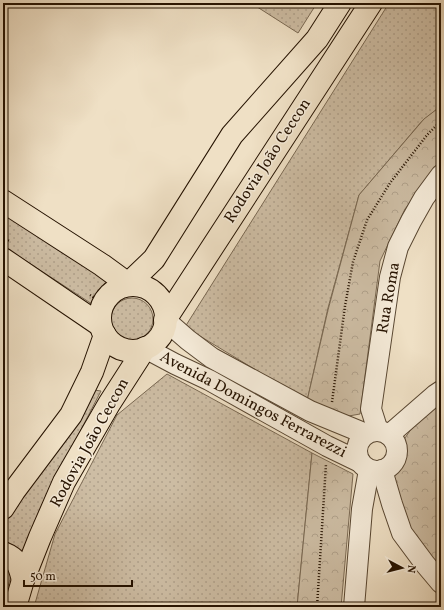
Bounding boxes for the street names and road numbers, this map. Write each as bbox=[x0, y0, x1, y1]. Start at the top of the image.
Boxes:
street label: Rodovia João Ceccon bbox=[219, 94, 317, 228]
street label: Rua Roma bbox=[372, 260, 406, 336]
street label: Avenida Domingos Ferrarezzi bbox=[156, 346, 350, 464]
street label: Rodovia João Ceccon bbox=[45, 374, 135, 512]

